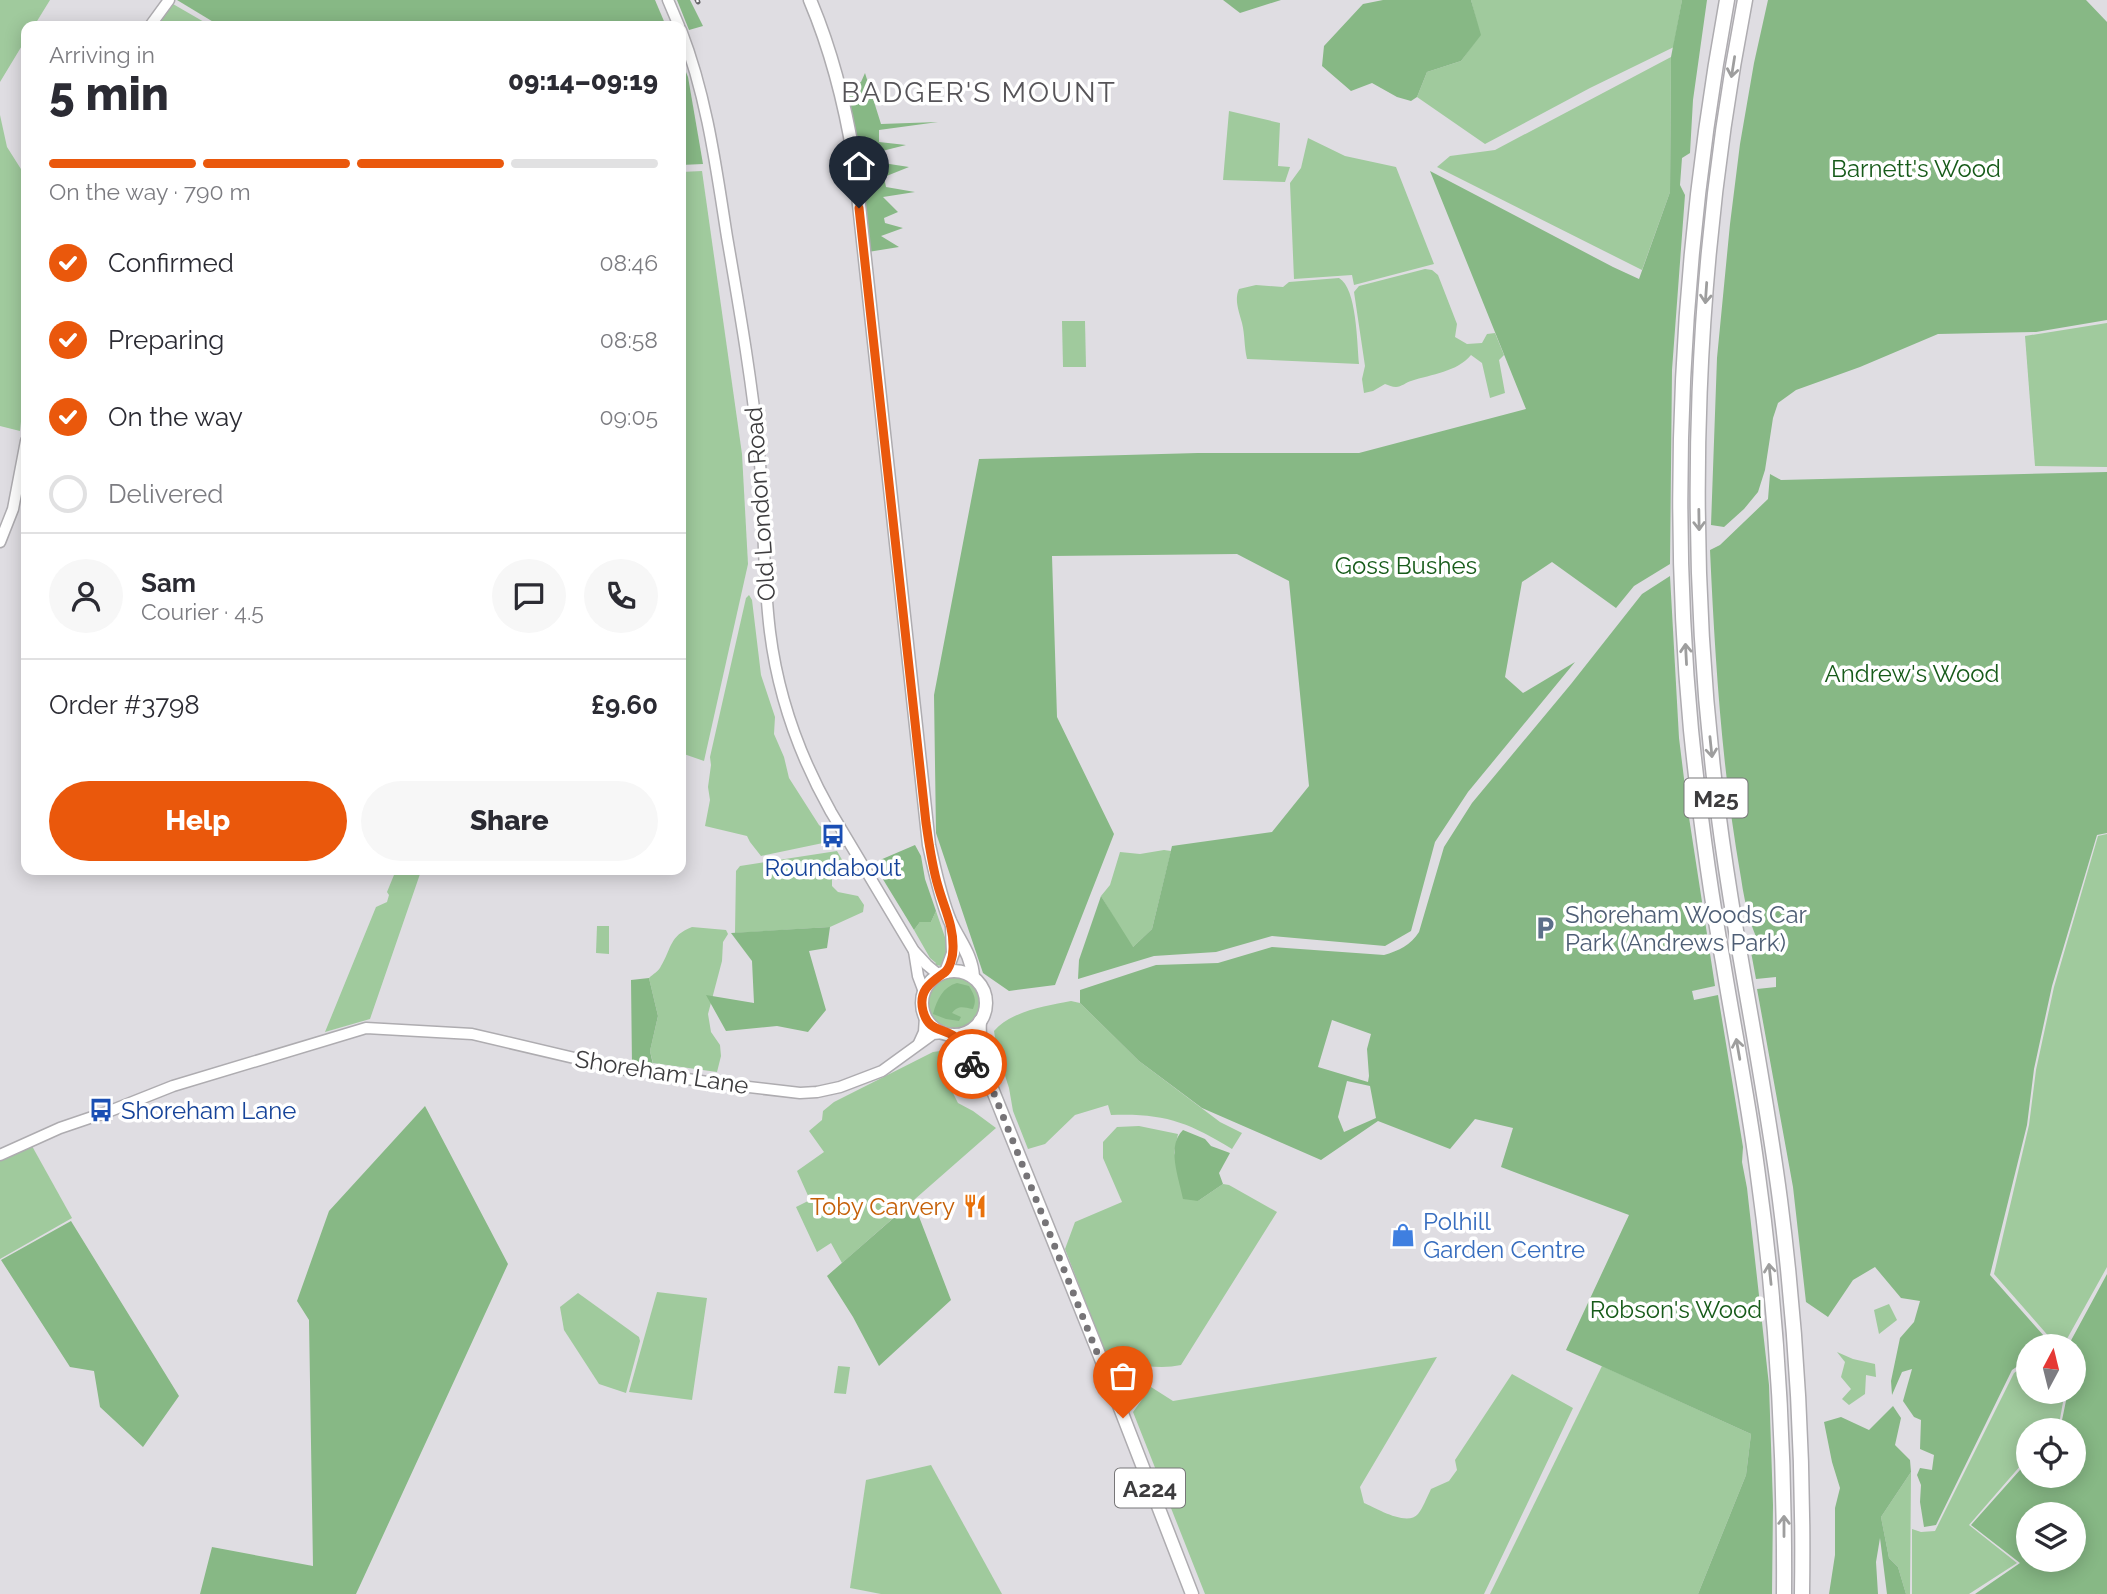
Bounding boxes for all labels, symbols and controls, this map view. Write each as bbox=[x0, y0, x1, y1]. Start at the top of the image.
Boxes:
text: Arriving in bbox=[49, 41, 155, 68]
one-way arrow bbox=[1726, 55, 1739, 78]
text: 09:14–09:19 bbox=[508, 66, 658, 96]
text: 5 min bbox=[49, 67, 169, 121]
district label: BADGER'S MOUNT bbox=[841, 76, 1117, 109]
pin bbox=[829, 136, 889, 208]
icon: home bbox=[840, 147, 878, 185]
park label: Barnett's Wood bbox=[1831, 154, 2001, 183]
text: On the way · 790 m bbox=[49, 178, 251, 205]
icon: check bbox=[49, 244, 87, 282]
text: Confirmed bbox=[108, 248, 234, 278]
text: 08:46 bbox=[600, 249, 658, 276]
one-way arrow bbox=[1699, 281, 1712, 304]
icon: check bbox=[49, 321, 87, 359]
text: Preparing bbox=[108, 325, 224, 355]
text: 08:58 bbox=[600, 326, 658, 353]
icon: check bbox=[49, 398, 87, 436]
text: On the way bbox=[108, 402, 243, 432]
text: 09:05 bbox=[600, 403, 658, 430]
street label: Old London Road bbox=[739, 406, 781, 602]
text: Delivered bbox=[108, 479, 223, 509]
one-way arrow bbox=[1692, 509, 1705, 532]
park label: Goss Bushes bbox=[1335, 551, 1477, 580]
button: person bbox=[49, 559, 123, 633]
button: chat bbox=[492, 559, 566, 633]
button: phone bbox=[584, 559, 658, 633]
text: Sam bbox=[141, 568, 196, 598]
text: Courier · 4.5 bbox=[141, 598, 264, 625]
one-way arrow bbox=[1679, 643, 1692, 666]
park label: Andrew's Wood bbox=[1825, 659, 1999, 688]
text: Order #3798 bbox=[49, 690, 200, 720]
text: £9.60 bbox=[591, 690, 658, 720]
one-way arrow bbox=[1704, 736, 1717, 758]
road number: M25 bbox=[1684, 778, 1748, 818]
button: Help bbox=[49, 781, 347, 861]
button: Share bbox=[361, 781, 658, 861]
bus stop icon: Roundabout bbox=[819, 822, 847, 850]
place label: Roundabout bbox=[764, 853, 902, 882]
place label: Shoreham Woods Car Park (Andrews Park) bbox=[1565, 900, 1808, 957]
parking icon: Shoreham Woods Car Park (Andrews Park) bbox=[1531, 914, 1559, 942]
courier bbox=[937, 1029, 1007, 1099]
one-way arrow bbox=[1731, 1038, 1744, 1061]
street label: Shoreham Lane bbox=[573, 1044, 751, 1100]
icon: bike bbox=[953, 1045, 991, 1083]
bus stop icon: Shoreham Lane bbox=[87, 1096, 115, 1124]
place label: Shoreham Lane bbox=[121, 1096, 296, 1125]
place label: Toby Carvery bbox=[810, 1192, 955, 1221]
restaurant icon: Toby Carvery bbox=[961, 1192, 989, 1220]
place label: Polhill Garden Centre bbox=[1423, 1207, 1585, 1264]
shop icon: Polhill Garden Centre bbox=[1389, 1221, 1417, 1249]
one-way arrow bbox=[1764, 1263, 1777, 1286]
park label: Robson's Wood bbox=[1590, 1295, 1762, 1324]
north arrow bbox=[2016, 1334, 2086, 1404]
map controls bbox=[2016, 1334, 2086, 1572]
pin bbox=[1093, 1346, 1153, 1418]
icon: bag bbox=[1104, 1357, 1142, 1395]
button: locate bbox=[2016, 1418, 2086, 1488]
road number: A224 bbox=[1115, 1469, 1185, 1508]
button: layers bbox=[2016, 1502, 2086, 1572]
one-way arrow bbox=[1778, 1515, 1791, 1538]

